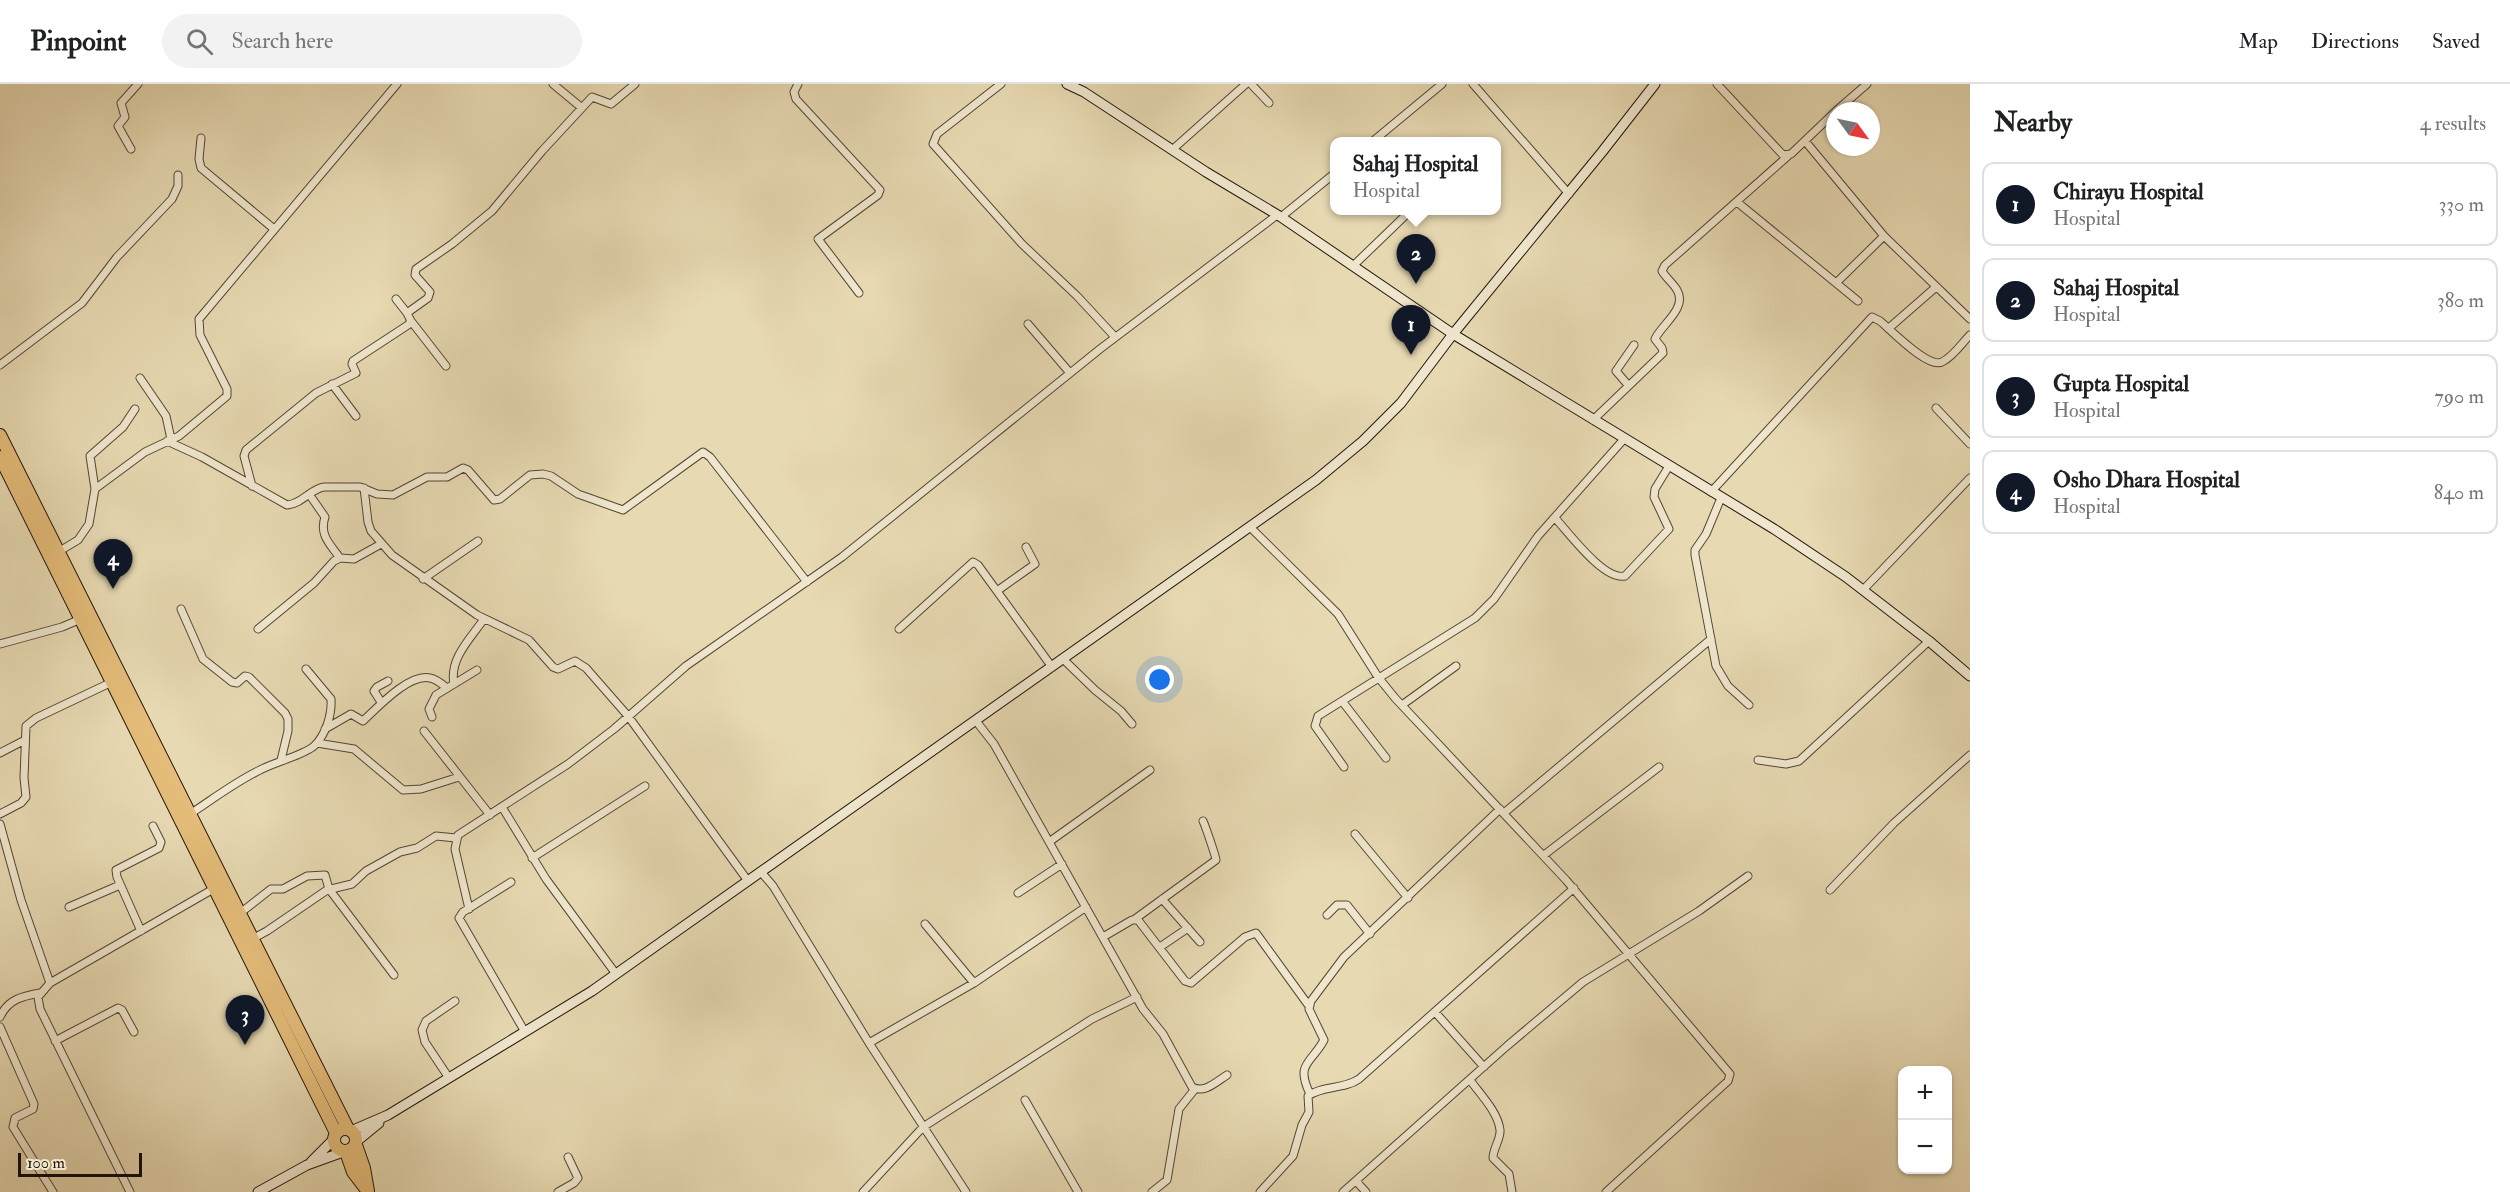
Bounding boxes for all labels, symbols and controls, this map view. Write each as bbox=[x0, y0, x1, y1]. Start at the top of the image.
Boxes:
search box bbox=[162, 14, 582, 68]
text: Pinpoint bbox=[30, 24, 126, 59]
icon: search bbox=[183, 25, 216, 58]
text: Search here bbox=[231, 27, 333, 55]
text: Map bbox=[2238, 28, 2278, 55]
text: Directions bbox=[2311, 28, 2399, 55]
text: Saved bbox=[2432, 28, 2480, 55]
north arrow bbox=[1826, 102, 1880, 156]
text: Nearby bbox=[1994, 107, 2072, 139]
text: 4 results bbox=[2420, 111, 2486, 136]
popup bbox=[1330, 137, 1501, 215]
text: Sahaj Hospital bbox=[1352, 150, 1479, 178]
text: Hospital bbox=[1352, 178, 1420, 203]
text: Chirayu Hospital bbox=[2053, 178, 2204, 206]
text: 1 bbox=[2012, 192, 2019, 217]
text: 330 m bbox=[2439, 192, 2484, 217]
text: Hospital bbox=[2053, 206, 2121, 231]
pin: 2 bbox=[1396, 234, 1436, 284]
text: Sahaj Hospital bbox=[2053, 274, 2179, 302]
text: 2 bbox=[2010, 288, 2021, 313]
text: 380 m bbox=[2437, 288, 2484, 313]
text: Hospital bbox=[2053, 302, 2121, 327]
pin: 1 bbox=[1392, 306, 1430, 355]
text: Gupta Hospital bbox=[2053, 370, 2189, 398]
text: 3 bbox=[2012, 384, 2019, 409]
text: 790 m bbox=[2435, 384, 2484, 409]
text: Hospital bbox=[2053, 398, 2121, 423]
text: Osho Dhara Hospital bbox=[2053, 466, 2240, 494]
text: 4 bbox=[2010, 480, 2021, 505]
text: 840 m bbox=[2434, 480, 2484, 505]
text: Hospital bbox=[2053, 494, 2121, 519]
pin: 4 bbox=[94, 540, 132, 589]
your location bbox=[1145, 665, 1174, 694]
pin: 3 bbox=[226, 996, 264, 1045]
map controls bbox=[1898, 1066, 1952, 1174]
button: + bbox=[1898, 1066, 1952, 1120]
button: − bbox=[1898, 1120, 1952, 1174]
scale bar bbox=[18, 1150, 142, 1178]
text: 100 m bbox=[27, 1153, 65, 1173]

